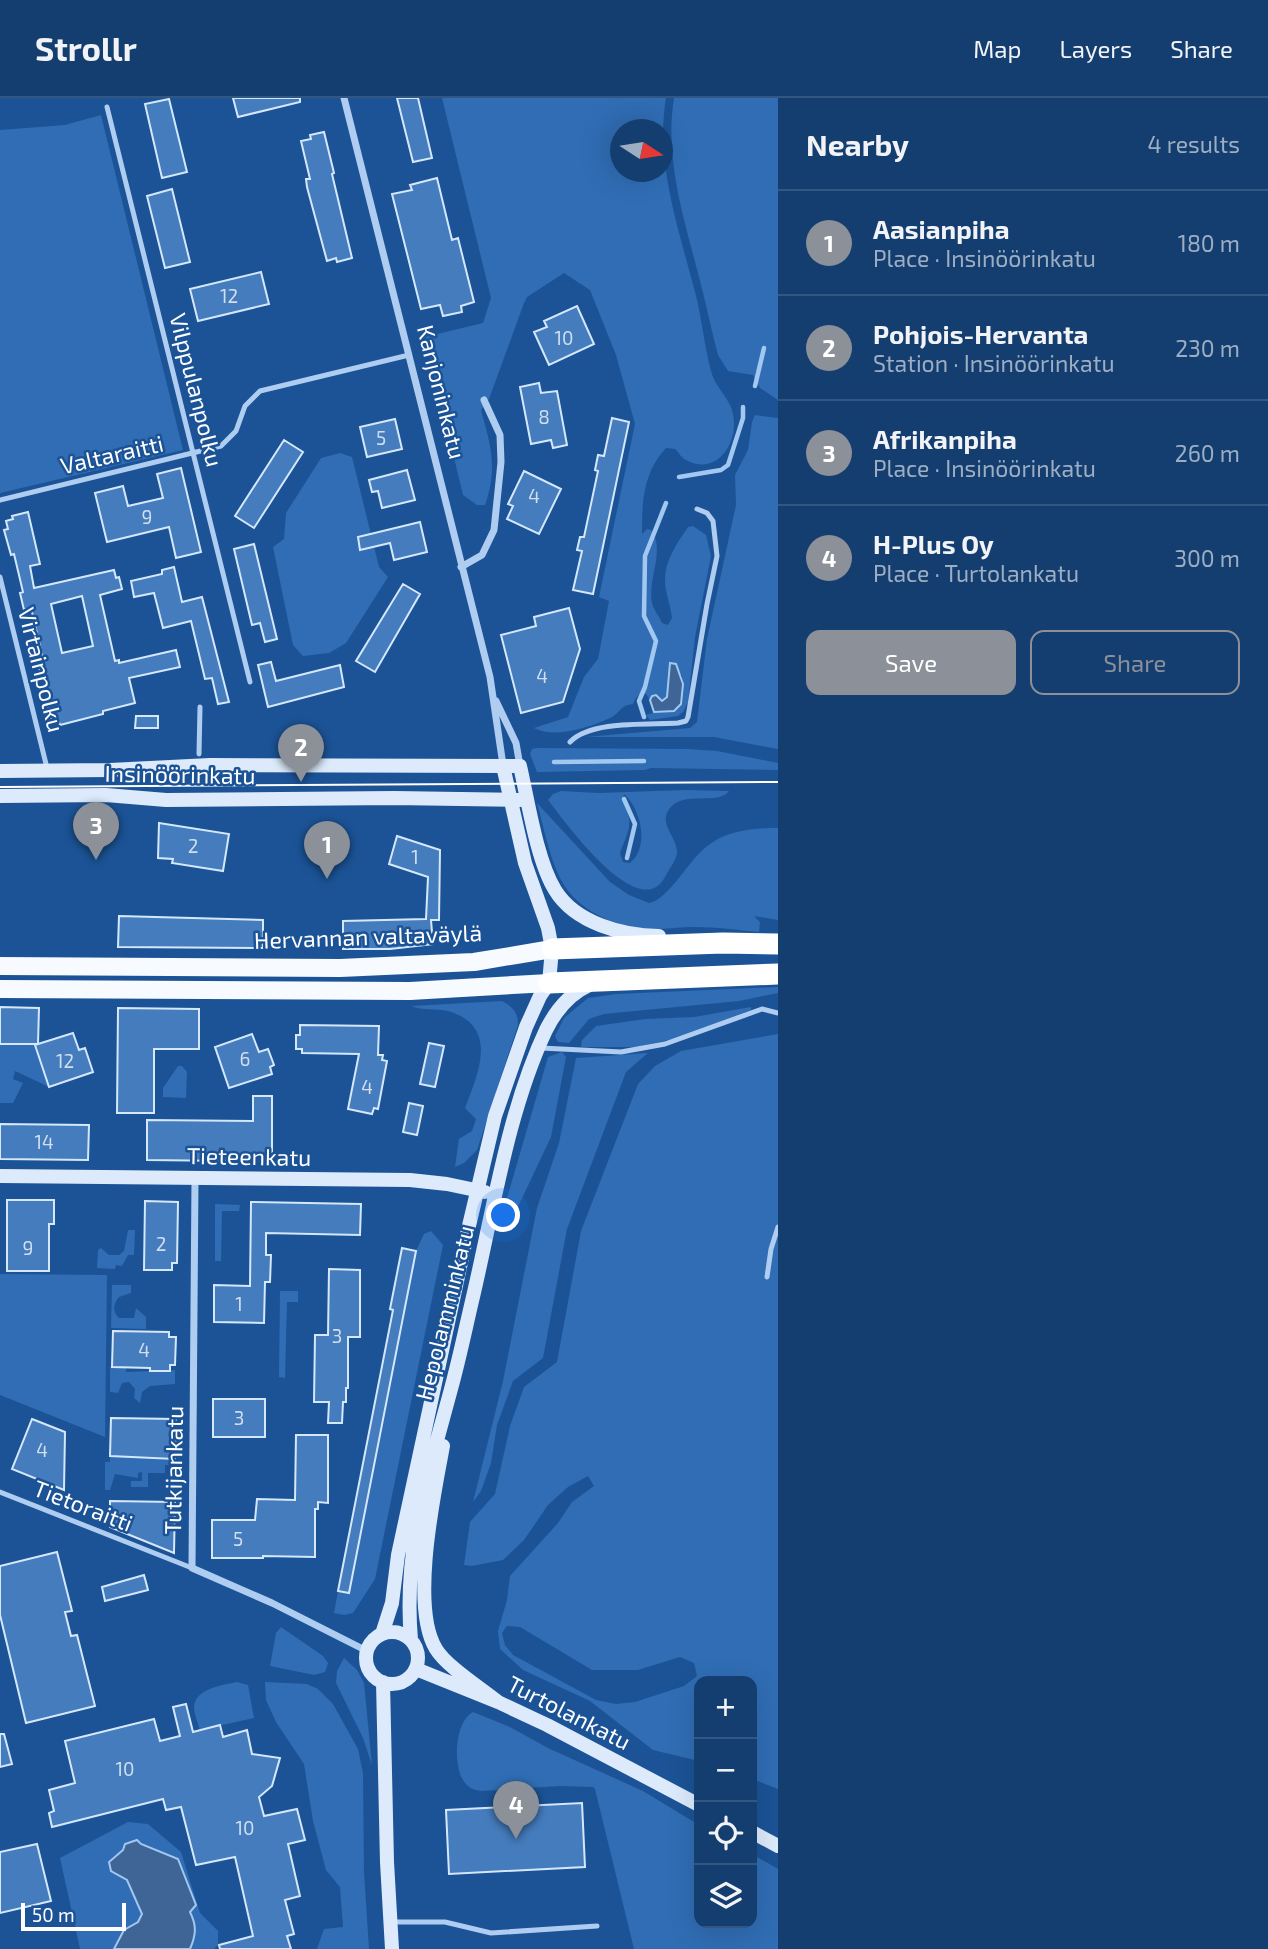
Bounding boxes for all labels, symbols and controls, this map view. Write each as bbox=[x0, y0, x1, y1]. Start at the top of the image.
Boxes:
text: Strollr bbox=[35, 28, 137, 68]
text: Map bbox=[973, 34, 1021, 63]
text: Layers bbox=[1059, 34, 1132, 63]
text: Share bbox=[1170, 34, 1233, 63]
north arrow bbox=[610, 119, 673, 182]
text: Nearby bbox=[806, 126, 909, 162]
text: 4 results bbox=[1148, 130, 1240, 158]
text: Aasianpiha bbox=[873, 213, 1009, 244]
text: 1 bbox=[824, 229, 834, 257]
text: 180 m bbox=[1178, 229, 1240, 257]
text: Place · Insinöörinkatu bbox=[873, 244, 1096, 272]
house number: 12 bbox=[220, 284, 238, 307]
street label: Vilppulanpolku bbox=[164, 310, 230, 469]
text: Pohjois-Hervanta bbox=[873, 318, 1088, 349]
street label: Kanjoninkatu bbox=[412, 322, 472, 462]
house number: 10 bbox=[554, 326, 574, 349]
text: 2 bbox=[822, 334, 836, 362]
text: 230 m bbox=[1175, 334, 1240, 362]
text: Station · Insinöörinkatu bbox=[873, 349, 1115, 377]
house number: 8 bbox=[538, 405, 550, 428]
text: Afrikanpiha bbox=[873, 423, 1017, 454]
house number: 5 bbox=[376, 426, 386, 449]
street label: Valtaraitti bbox=[58, 429, 166, 479]
text: 3 bbox=[822, 439, 836, 467]
text: 260 m bbox=[1175, 439, 1240, 467]
text: Place · Insinöörinkatu bbox=[873, 454, 1096, 482]
house number: 4 bbox=[528, 484, 540, 507]
house number: 9 bbox=[142, 505, 152, 528]
text: H-Plus Oy bbox=[873, 528, 994, 559]
text: 4 bbox=[822, 544, 836, 572]
text: 300 m bbox=[1174, 544, 1240, 572]
text: Place · Turtolankatu bbox=[873, 559, 1079, 587]
street label: Virtainpolku bbox=[13, 605, 71, 735]
button: Save bbox=[806, 630, 1016, 695]
button: Share bbox=[1030, 630, 1240, 695]
house number: 4 bbox=[536, 664, 548, 687]
pin: 2 bbox=[278, 724, 324, 782]
street label: Insinöörinkatu bbox=[104, 759, 256, 789]
pin: 3 bbox=[73, 802, 119, 860]
pin: 1 bbox=[304, 821, 350, 879]
house number: 2 bbox=[188, 834, 198, 857]
house number: 1 bbox=[411, 845, 419, 868]
street label: Hervannan valtaväylä bbox=[254, 918, 482, 954]
house number: 6 bbox=[240, 1047, 250, 1070]
house number: 12 bbox=[56, 1049, 74, 1072]
house number: 4 bbox=[361, 1075, 373, 1098]
house number: 14 bbox=[34, 1130, 54, 1153]
street label: Tieteenkatu bbox=[187, 1141, 311, 1171]
your location bbox=[486, 1198, 520, 1232]
street label: Hepolamminkatu bbox=[409, 1222, 479, 1403]
house number: 2 bbox=[156, 1232, 166, 1255]
house number: 9 bbox=[23, 1236, 33, 1259]
house number: 1 bbox=[235, 1292, 243, 1315]
house number: 3 bbox=[332, 1324, 342, 1347]
house number: 4 bbox=[138, 1338, 150, 1361]
street label: Tutkijankatu bbox=[158, 1405, 188, 1534]
house number: 3 bbox=[234, 1406, 244, 1429]
house number: 4 bbox=[36, 1438, 48, 1461]
street label: Tietoraitti bbox=[30, 1473, 137, 1537]
house number: 5 bbox=[233, 1527, 243, 1550]
street label: Turtolankatu bbox=[503, 1669, 636, 1755]
map controls bbox=[694, 1676, 757, 1928]
button: + bbox=[694, 1676, 757, 1739]
button: − bbox=[694, 1739, 757, 1802]
house number: 10 bbox=[115, 1757, 135, 1780]
pin: 4 bbox=[493, 1781, 539, 1839]
button: locate bbox=[694, 1802, 757, 1865]
house number: 10 bbox=[235, 1816, 255, 1839]
button: layers bbox=[694, 1865, 757, 1928]
scale bar bbox=[21, 1900, 126, 1932]
text: 50 m bbox=[32, 1903, 75, 1926]

